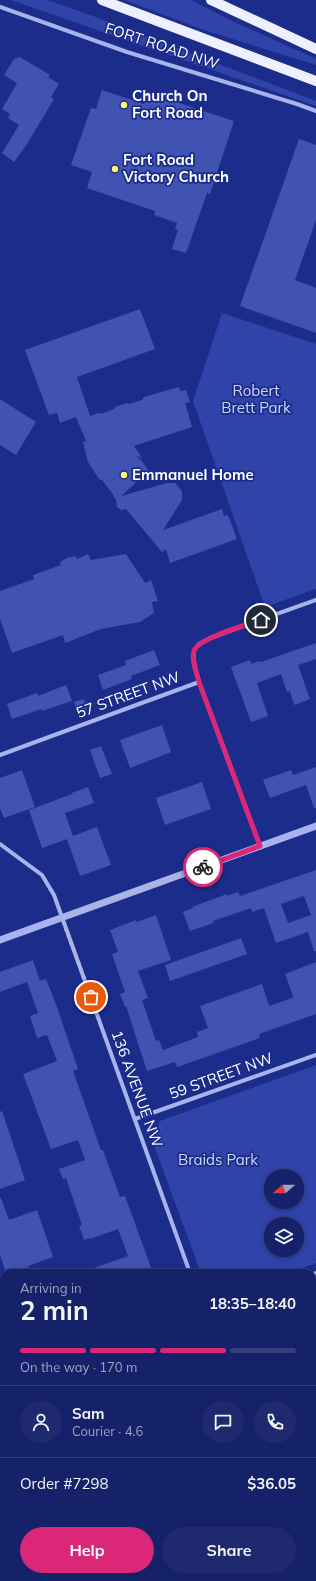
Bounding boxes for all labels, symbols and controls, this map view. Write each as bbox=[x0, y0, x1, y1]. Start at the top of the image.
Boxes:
street label: FORT ROAD NW bbox=[103, 18, 222, 73]
place label: Church On Fort Road bbox=[132, 86, 208, 122]
marker: Church On Fort Road bbox=[119, 100, 129, 110]
place label: Fort Road Victory Church bbox=[122, 150, 229, 186]
marker: Fort Road Victory Church bbox=[110, 164, 120, 174]
park label: Robert Brett Park bbox=[221, 381, 291, 417]
place label: Emmanuel Home bbox=[132, 465, 254, 484]
marker: Emmanuel Home bbox=[119, 470, 129, 480]
pin bbox=[244, 603, 278, 637]
icon: home bbox=[250, 609, 272, 631]
street label: 57 STREET NW bbox=[73, 667, 182, 722]
courier bbox=[183, 847, 223, 887]
icon: bike bbox=[192, 856, 214, 878]
pin bbox=[74, 980, 108, 1014]
icon: bag bbox=[80, 986, 102, 1008]
street label: 136 AVENUE NW bbox=[107, 1028, 168, 1150]
street label: 59 STREET NW bbox=[166, 1048, 275, 1103]
park label: Braids Park bbox=[178, 1150, 258, 1169]
north arrow bbox=[264, 1169, 304, 1209]
map controls bbox=[264, 1169, 304, 1257]
button: layers bbox=[264, 1217, 304, 1257]
text: Arriving in bbox=[20, 1280, 82, 1296]
text: 2 min bbox=[20, 1294, 89, 1327]
text: 18:35–18:40 bbox=[209, 1294, 296, 1313]
text: On the way · 170 m bbox=[20, 1359, 137, 1375]
button: person bbox=[20, 1401, 62, 1443]
button: chat bbox=[202, 1401, 244, 1443]
button: phone bbox=[254, 1401, 296, 1443]
text: Sam bbox=[72, 1404, 104, 1423]
text: Courier · 4.6 bbox=[72, 1423, 143, 1439]
text: Order #7298 bbox=[20, 1474, 108, 1493]
text: $36.05 bbox=[247, 1474, 296, 1493]
button: Help bbox=[20, 1527, 154, 1573]
button: Share bbox=[162, 1527, 296, 1573]

